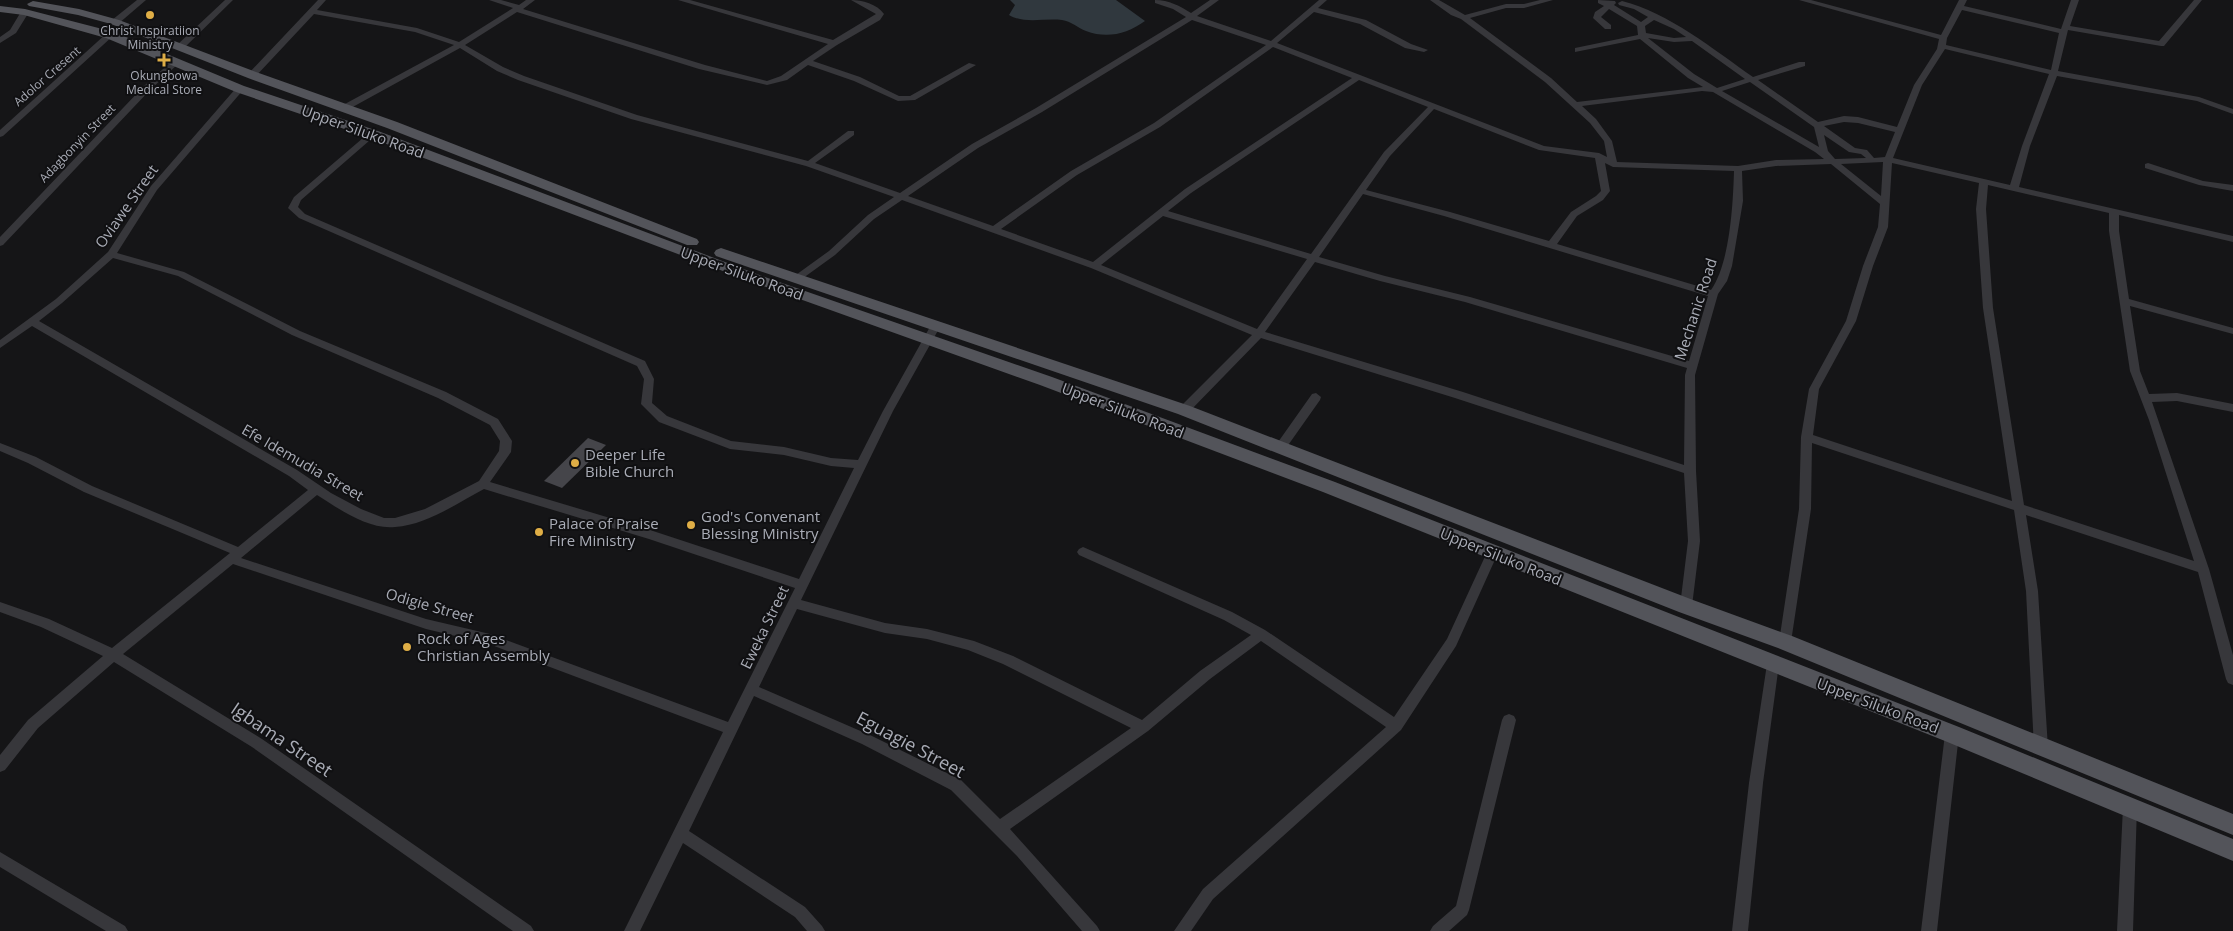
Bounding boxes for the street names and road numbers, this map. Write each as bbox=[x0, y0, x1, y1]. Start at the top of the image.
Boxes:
street label: Adolor Cresent bbox=[10, 42, 84, 110]
street label: Upper Siluko Road bbox=[299, 99, 427, 163]
street label: Adagbonyin Street bbox=[35, 100, 119, 186]
street label: Oviawe Street bbox=[90, 160, 162, 252]
street label: Upper Siluko Road bbox=[678, 241, 806, 305]
street label: Mechanic Road bbox=[1669, 255, 1721, 363]
street label: Upper Siluko Road bbox=[1059, 377, 1187, 443]
street label: Efe Idemudia Street bbox=[238, 419, 368, 505]
street label: Upper Siluko Road bbox=[1437, 523, 1565, 589]
street label: Eweka Street bbox=[735, 582, 793, 672]
street label: Odigie Street bbox=[384, 583, 476, 627]
street label: Upper Siluko Road bbox=[1814, 672, 1942, 738]
street label: Igbama Street bbox=[227, 696, 337, 782]
street label: Eguagie Street bbox=[852, 705, 970, 783]

